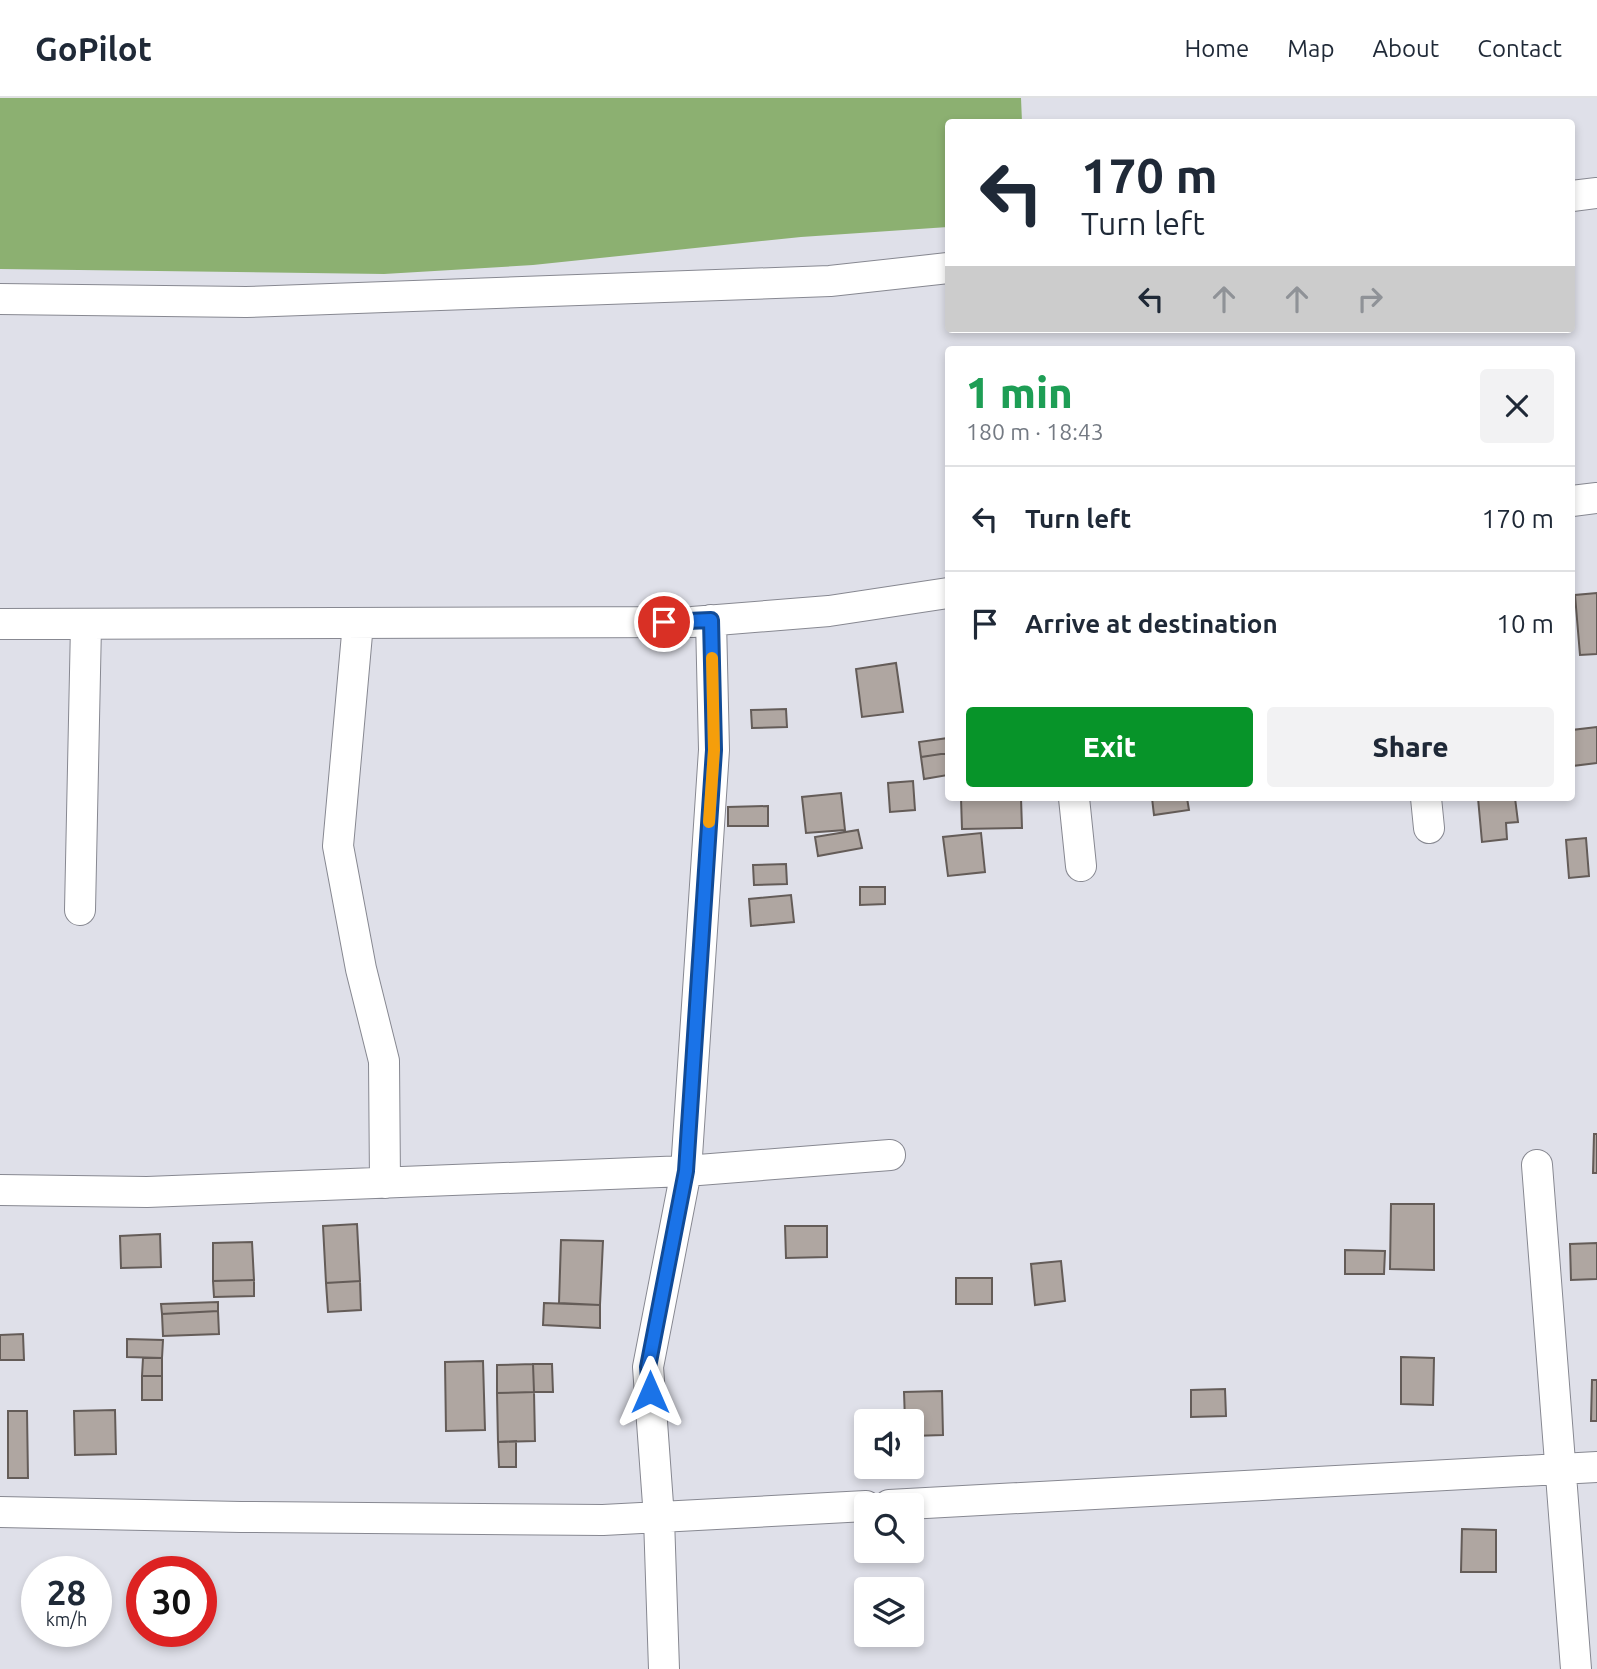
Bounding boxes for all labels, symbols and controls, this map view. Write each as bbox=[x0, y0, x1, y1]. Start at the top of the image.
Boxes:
text: GoPilot bbox=[35, 30, 152, 67]
text: Home bbox=[1184, 35, 1249, 62]
text: Map bbox=[1287, 35, 1334, 62]
text: About bbox=[1372, 35, 1439, 62]
text: Contact bbox=[1477, 35, 1562, 62]
icon: left bbox=[966, 147, 1057, 238]
text: 170 m bbox=[1081, 147, 1218, 202]
text: Turn left bbox=[1081, 205, 1205, 241]
icon: left bbox=[1132, 280, 1170, 318]
icon: ahead bbox=[1205, 280, 1243, 318]
icon: ahead bbox=[1278, 280, 1316, 318]
icon: right bbox=[1351, 280, 1389, 318]
text: 1 min bbox=[966, 369, 1073, 416]
button: close bbox=[1480, 369, 1554, 443]
text: 180 m · 18:43 bbox=[966, 419, 1104, 444]
icon: left bbox=[966, 500, 1004, 538]
text: Turn left bbox=[1025, 504, 1131, 533]
text: 170 m bbox=[1482, 504, 1554, 533]
pin bbox=[634, 592, 694, 652]
icon: arrive bbox=[645, 603, 683, 641]
icon: arrive bbox=[966, 605, 1004, 643]
text: Arrive at destination bbox=[1025, 609, 1278, 638]
text: 10 m bbox=[1496, 609, 1554, 638]
button: Exit bbox=[966, 707, 1253, 787]
button: Share bbox=[1267, 707, 1554, 787]
position arrow bbox=[613, 1355, 687, 1429]
map controls bbox=[854, 1409, 924, 1647]
button: sound bbox=[854, 1409, 924, 1479]
button: search bbox=[854, 1493, 924, 1563]
speed limit sign: 30 bbox=[126, 1556, 217, 1647]
text: 28 bbox=[47, 1572, 86, 1612]
button: layers bbox=[854, 1577, 924, 1647]
text: km/h bbox=[46, 1609, 87, 1629]

